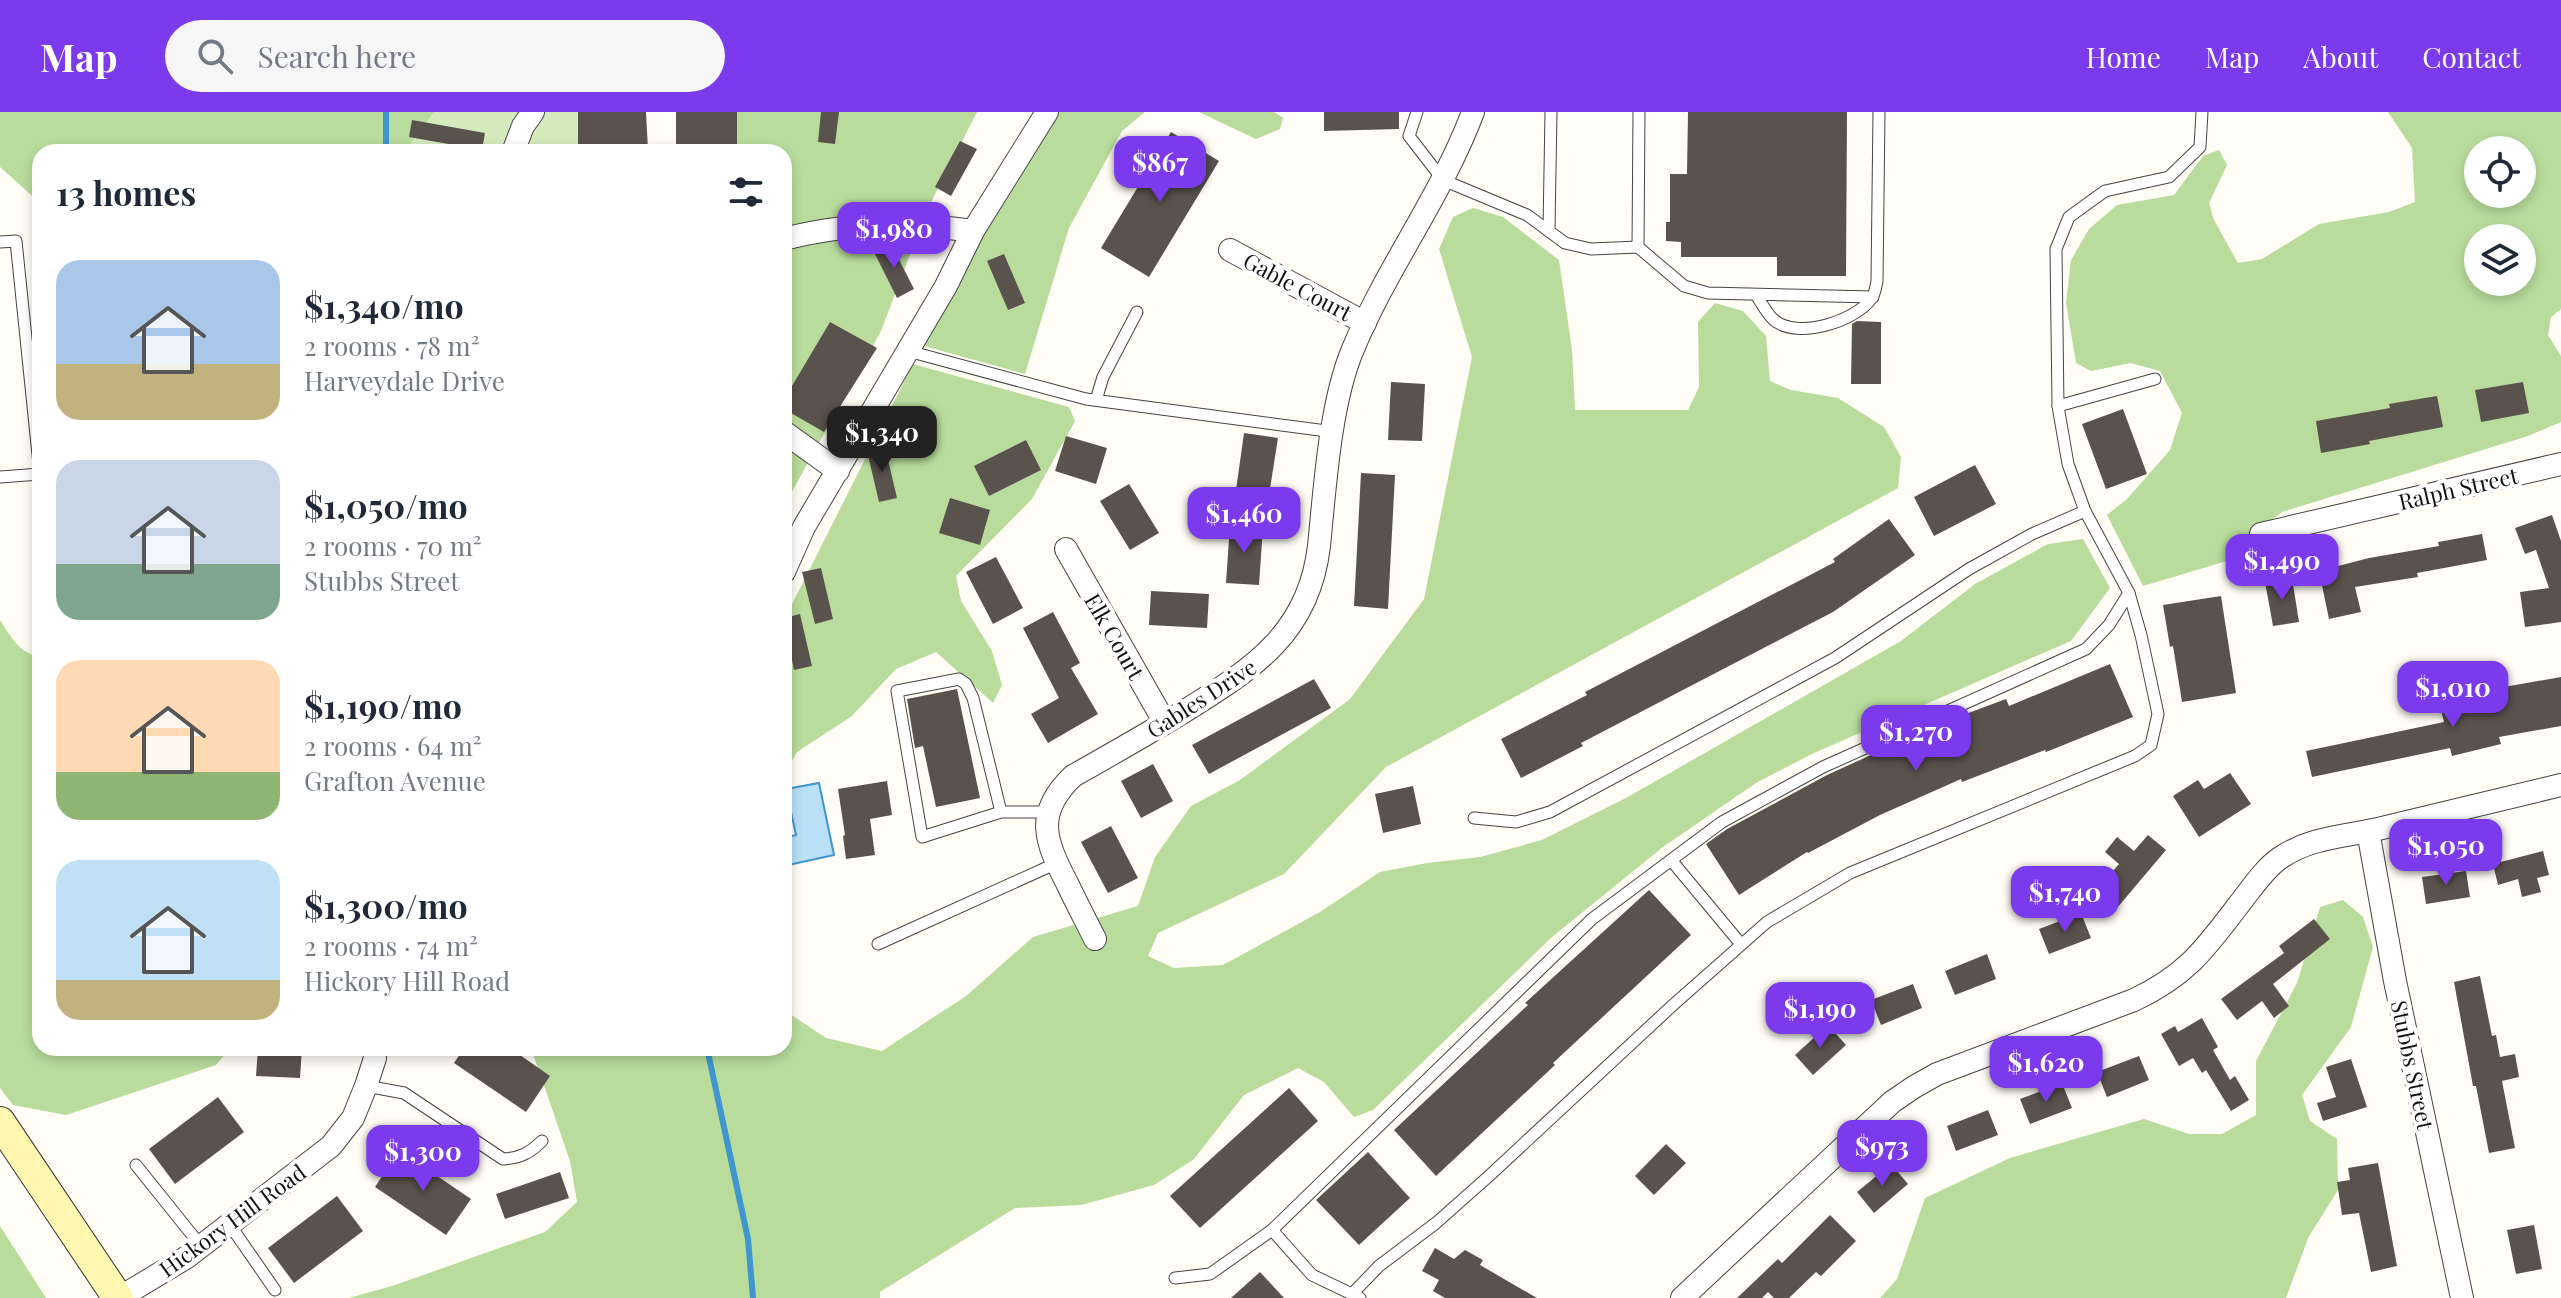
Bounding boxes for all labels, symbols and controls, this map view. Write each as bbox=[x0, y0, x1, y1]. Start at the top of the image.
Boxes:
search box bbox=[165, 20, 725, 92]
text: Map bbox=[40, 31, 117, 82]
icon: search bbox=[193, 34, 237, 78]
text: Search here bbox=[257, 36, 416, 76]
text: Home bbox=[2086, 38, 2161, 75]
text: Map bbox=[2205, 38, 2259, 75]
text: About bbox=[2303, 38, 2378, 75]
text: Contact bbox=[2422, 38, 2521, 75]
pin: $867 bbox=[1113, 136, 1207, 204]
map controls bbox=[2464, 136, 2536, 296]
button: locate bbox=[2464, 136, 2536, 208]
text: $867 bbox=[1132, 144, 1188, 179]
text: 13 homes bbox=[56, 169, 196, 215]
icon: filters bbox=[724, 170, 768, 214]
pin: $1,980 bbox=[829, 202, 959, 270]
text: $1,980 bbox=[855, 210, 933, 245]
button: layers bbox=[2464, 224, 2536, 296]
street label: Gable Court bbox=[1239, 245, 1359, 328]
text: $1,340/mo bbox=[304, 282, 464, 328]
icon: home bbox=[120, 292, 216, 388]
text: 2 rooms · 78 m² bbox=[304, 328, 479, 363]
text: Harveydale Drive bbox=[304, 363, 505, 398]
pin: $1,340 bbox=[817, 406, 947, 474]
text: $1,340 bbox=[845, 414, 919, 449]
street label: Ralph Street bbox=[2395, 459, 2522, 516]
text: $1,050/mo bbox=[304, 482, 468, 528]
pin: $1,460 bbox=[1179, 487, 1309, 555]
icon: home bbox=[120, 492, 216, 588]
text: $1,460 bbox=[1205, 495, 1283, 530]
text: 2 rooms · 70 m² bbox=[304, 528, 482, 563]
pin: $1,490 bbox=[2217, 534, 2347, 602]
text: $1,490 bbox=[2244, 542, 2320, 577]
text: Stubbs Street bbox=[304, 563, 460, 598]
street label: Elk Court bbox=[1078, 588, 1152, 685]
street label: Gables Drive bbox=[1140, 651, 1262, 745]
pin: $1,010 bbox=[2388, 661, 2518, 729]
text: $1,010 bbox=[2415, 669, 2491, 704]
text: $1,190/mo bbox=[304, 682, 462, 728]
icon: home bbox=[120, 692, 216, 788]
pin: $1,270 bbox=[1851, 705, 1981, 773]
text: $1,270 bbox=[1879, 713, 1953, 748]
text: 2 rooms · 64 m² bbox=[304, 728, 482, 763]
text: Grafton Avenue bbox=[304, 763, 486, 798]
pin: $1,050 bbox=[2381, 819, 2511, 887]
text: $1,050 bbox=[2407, 827, 2485, 862]
pin: $1,740 bbox=[2000, 866, 2130, 934]
text: $1,740 bbox=[2029, 874, 2101, 909]
text: $1,300/mo bbox=[304, 882, 468, 928]
icon: home bbox=[120, 892, 216, 988]
text: 2 rooms · 74 m² bbox=[304, 928, 478, 963]
text: Hickory Hill Road bbox=[304, 963, 510, 998]
pin: $1,190 bbox=[1755, 982, 1885, 1050]
text: $1,190 bbox=[1783, 990, 1857, 1025]
street label: Stubbs Street bbox=[2385, 998, 2442, 1134]
pin: $1,620 bbox=[1981, 1036, 2111, 1104]
text: $1,620 bbox=[2008, 1044, 2084, 1079]
pin: $973 bbox=[1835, 1120, 1929, 1188]
pin: $1,300 bbox=[358, 1125, 488, 1193]
text: $973 bbox=[1855, 1128, 1909, 1163]
text: $1,300 bbox=[384, 1133, 462, 1168]
street label: Hickory Hill Road bbox=[153, 1157, 312, 1283]

